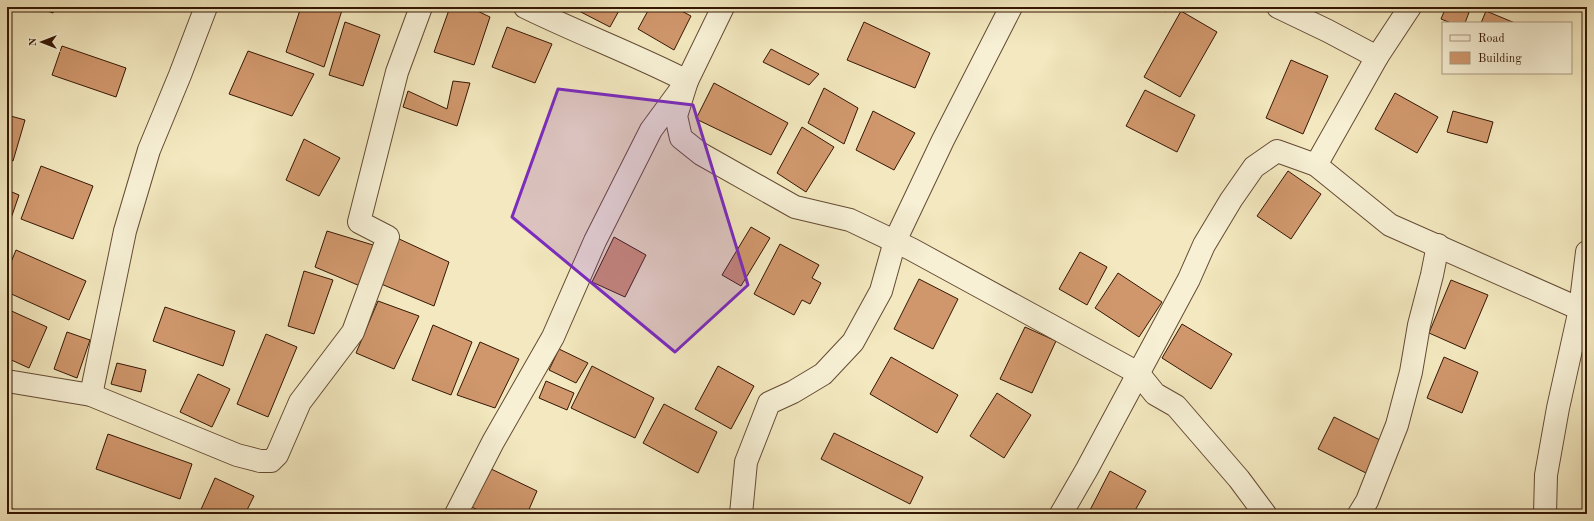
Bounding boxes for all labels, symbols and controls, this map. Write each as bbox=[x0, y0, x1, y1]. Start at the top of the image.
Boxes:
north arrow bbox=[22, 22, 62, 62]
legend bbox=[1442, 22, 1572, 74]
text: Road bbox=[1478, 33, 1505, 45]
text: N bbox=[28, 37, 39, 46]
text: Building bbox=[1478, 53, 1522, 65]

